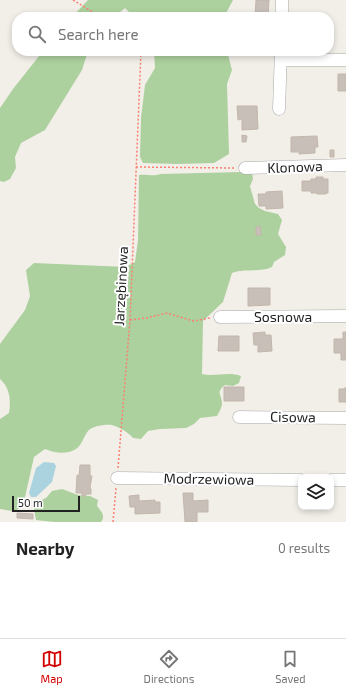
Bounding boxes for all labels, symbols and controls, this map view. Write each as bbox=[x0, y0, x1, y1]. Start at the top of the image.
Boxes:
search box bbox=[12, 12, 334, 56]
icon: search bbox=[26, 23, 48, 45]
text: Search here bbox=[58, 25, 139, 43]
street label: Klonowa bbox=[267, 157, 323, 176]
street label: Jarzębinowa bbox=[110, 246, 131, 326]
street label: Sosnowa bbox=[254, 308, 312, 325]
street label: Cisowa bbox=[270, 408, 316, 425]
street label: Modrzewiowa bbox=[164, 469, 254, 488]
map controls bbox=[298, 474, 334, 510]
button: layers bbox=[298, 474, 334, 510]
scale bar bbox=[12, 494, 80, 513]
text: 50 m bbox=[18, 496, 43, 509]
text: Nearby bbox=[16, 538, 74, 558]
text: 0 results bbox=[278, 540, 330, 556]
tab: Map bbox=[41, 648, 63, 685]
tab: Directions bbox=[144, 648, 194, 685]
tab: Saved bbox=[275, 648, 306, 685]

